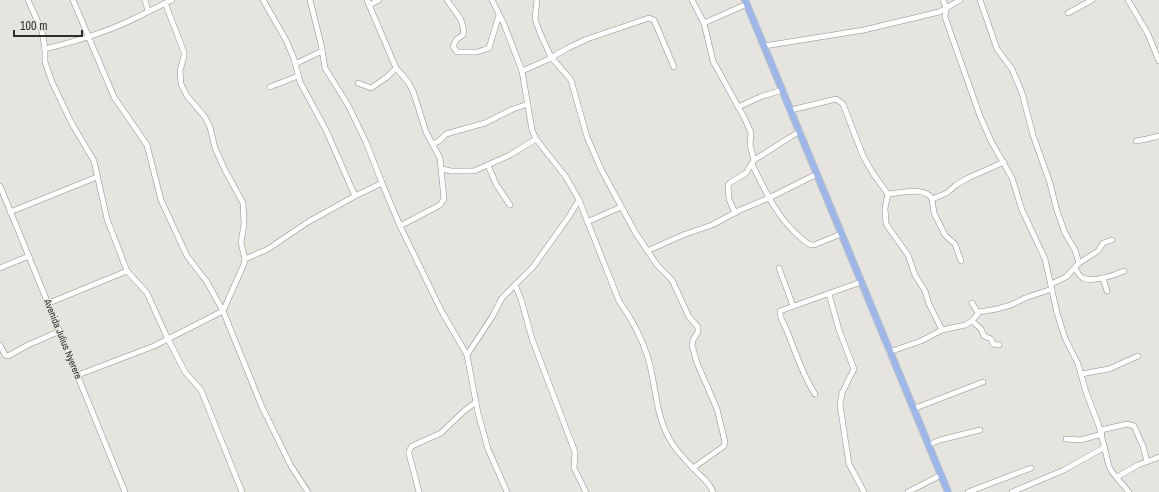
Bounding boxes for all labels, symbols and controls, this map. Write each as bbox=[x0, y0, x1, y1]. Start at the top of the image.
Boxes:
scale bar bbox=[14, 12, 82, 38]
text: 100 m bbox=[20, 18, 47, 34]
street label: Avenida Julius Nyerere bbox=[41, 296, 85, 381]

